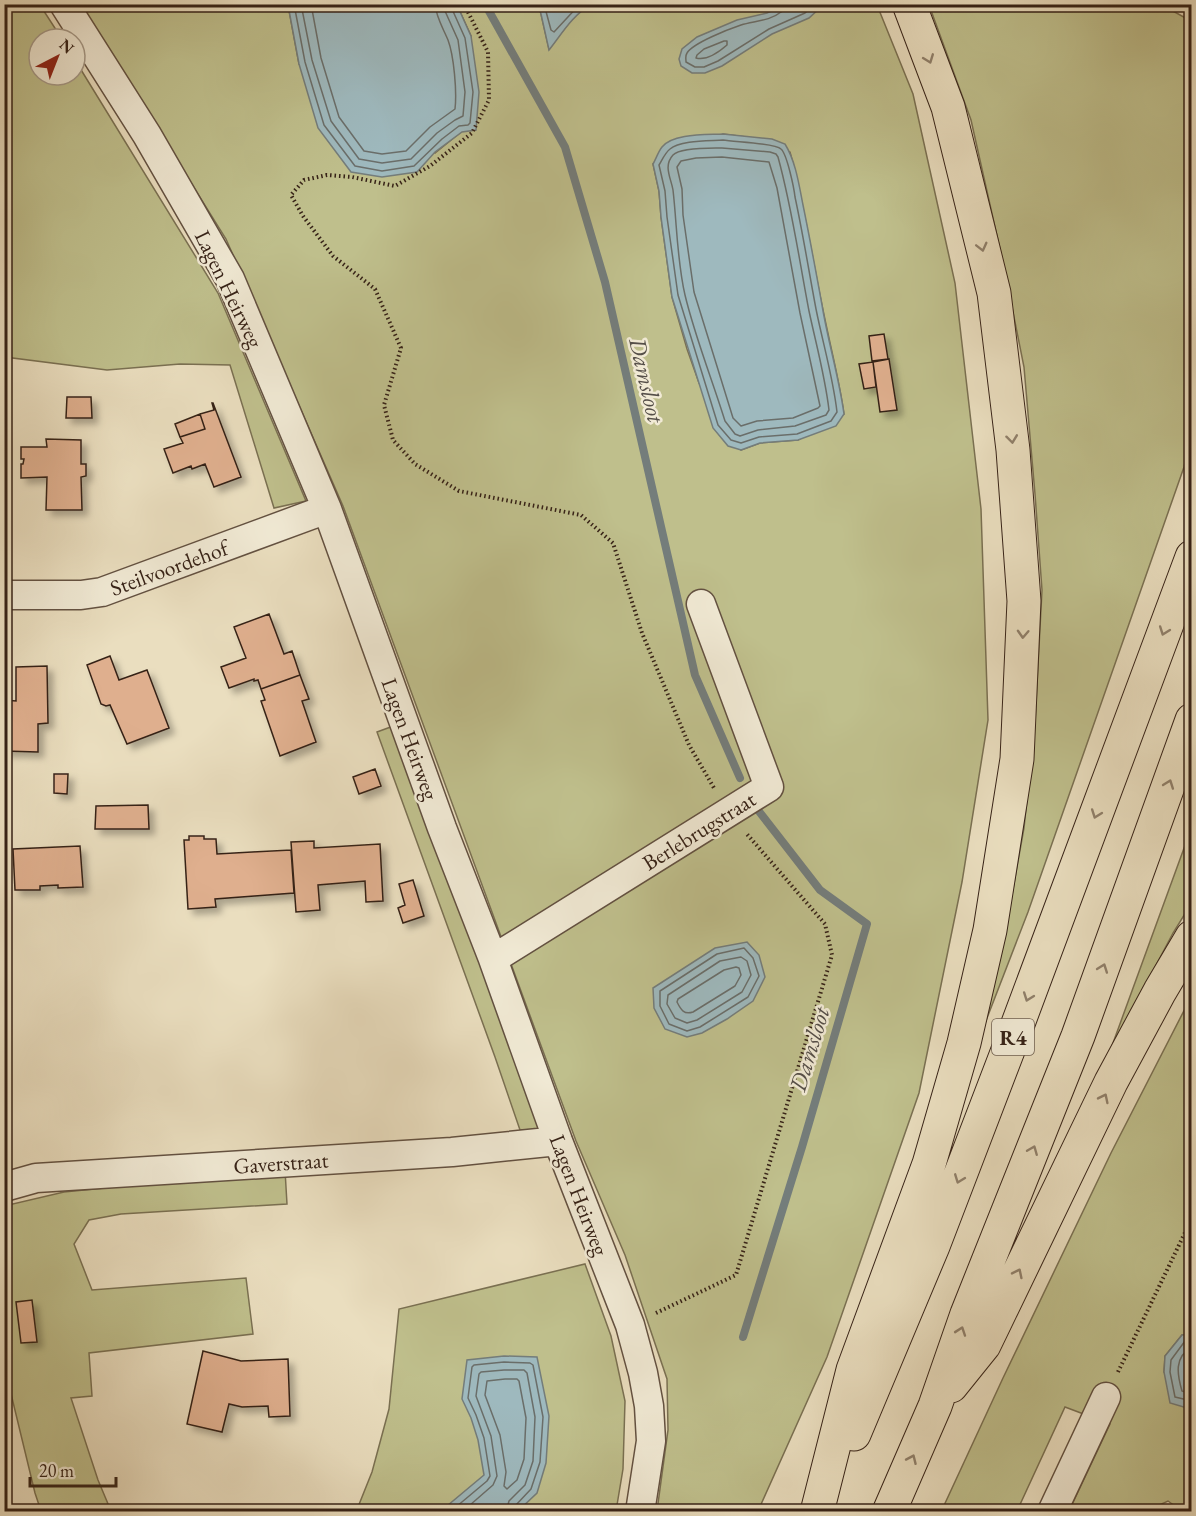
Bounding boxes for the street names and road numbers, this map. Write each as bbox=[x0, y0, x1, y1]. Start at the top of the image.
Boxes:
street label: Lagen Heirweg bbox=[188, 225, 270, 353]
street label: Steilvoordehof bbox=[106, 532, 235, 603]
street label: Lagen Heirweg bbox=[375, 674, 446, 804]
street label: Berlebrugstraat bbox=[637, 785, 761, 877]
road number: R4 bbox=[992, 1019, 1034, 1055]
street label: Lagen Heirweg bbox=[543, 1130, 616, 1260]
street label: Gaverstraat bbox=[232, 1145, 330, 1181]

